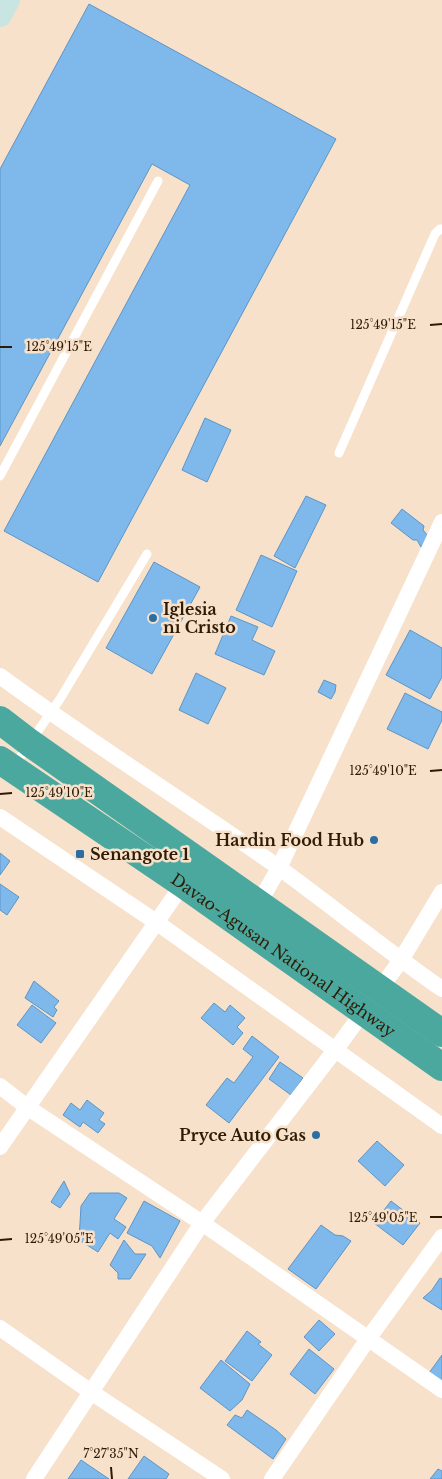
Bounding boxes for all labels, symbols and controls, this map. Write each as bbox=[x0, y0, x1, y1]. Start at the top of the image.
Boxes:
text: 125°49'15"E bbox=[350, 317, 416, 332]
text: 125°49'15"E bbox=[26, 339, 92, 354]
place label: Iglesia ni Cristo bbox=[163, 599, 236, 637]
marker: Iglesia ni Cristo bbox=[147, 612, 159, 624]
text: 125°49'10"E bbox=[349, 763, 417, 778]
text: 125°49'10"E bbox=[25, 785, 93, 800]
place label: Hardin Food Hub bbox=[215, 830, 364, 850]
marker: Hardin Food Hub bbox=[368, 834, 380, 846]
place label: Senangote 1 bbox=[90, 844, 189, 864]
marker: Senangote 1 bbox=[74, 848, 86, 860]
street label: Davao-Agusan National Highway bbox=[167, 869, 400, 1042]
place label: Pryce Auto Gas bbox=[179, 1125, 306, 1145]
marker: Pryce Auto Gas bbox=[310, 1129, 322, 1141]
text: 125°49'05"E bbox=[348, 1210, 418, 1225]
text: 125°49'05"E bbox=[24, 1231, 94, 1246]
text: 7°27'35"N bbox=[83, 1446, 139, 1461]

